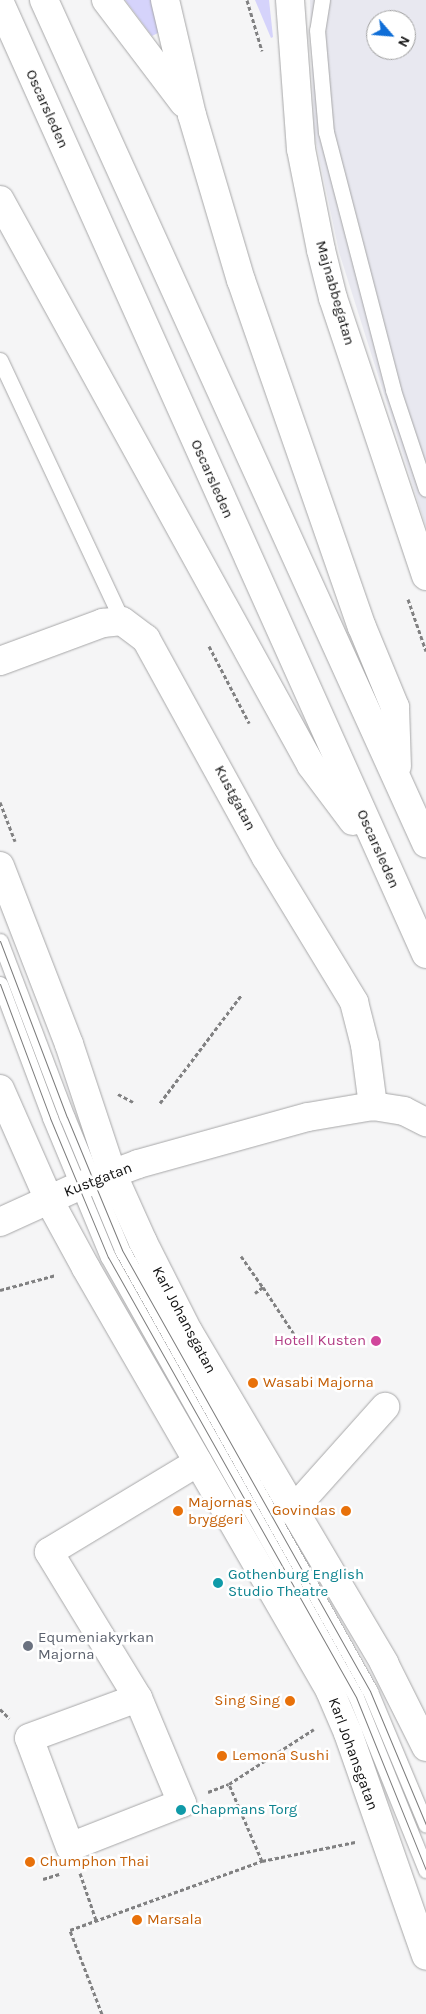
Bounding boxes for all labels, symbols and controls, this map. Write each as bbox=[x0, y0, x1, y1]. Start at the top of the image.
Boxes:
north arrow bbox=[366, 10, 416, 60]
text: N bbox=[394, 33, 414, 50]
street label: Oscarsleden bbox=[22, 67, 72, 151]
street label: Majnabbegatan bbox=[311, 239, 359, 347]
street label: Oscarsleden bbox=[187, 437, 237, 521]
street label: Kustgatan bbox=[210, 762, 260, 834]
street label: Oscarsleden bbox=[353, 807, 403, 891]
street label: Kustgatan bbox=[61, 1159, 135, 1201]
street label: Karl Johansgatan bbox=[148, 1263, 220, 1377]
place label: Hotell Kusten bbox=[274, 1332, 366, 1350]
marker: Hotell Kusten bbox=[370, 1335, 382, 1347]
place label: Wasabi Majorna bbox=[263, 1374, 374, 1392]
marker: Wasabi Majorna bbox=[247, 1377, 259, 1389]
place label: Majornas bryggeri bbox=[188, 1493, 252, 1528]
place label: Govindas bbox=[272, 1502, 336, 1520]
marker: Majornas bryggeri bbox=[172, 1505, 184, 1517]
marker: Govindas bbox=[340, 1505, 352, 1517]
place label: Gothenburg English Studio Theatre bbox=[228, 1565, 364, 1600]
marker: Gothenburg English Studio Theatre bbox=[212, 1577, 224, 1589]
place label: Equmeniakyrkan Majorna bbox=[38, 1628, 154, 1663]
marker: Equmeniakyrkan Majorna bbox=[22, 1640, 34, 1652]
place label: Sing Sing bbox=[214, 1692, 280, 1710]
marker: Sing Sing bbox=[284, 1695, 296, 1707]
street label: Karl Johansgatan bbox=[324, 1695, 382, 1813]
place label: Lemona Sushi bbox=[232, 1747, 329, 1765]
marker: Lemona Sushi bbox=[216, 1750, 228, 1762]
place label: Chapmans Torg bbox=[191, 1801, 297, 1819]
marker: Chapmans Torg bbox=[175, 1804, 187, 1816]
place label: Chumphon Thai bbox=[40, 1853, 149, 1871]
marker: Chumphon Thai bbox=[24, 1856, 36, 1868]
place label: Marsala bbox=[147, 1911, 202, 1929]
marker: Marsala bbox=[131, 1914, 143, 1926]

